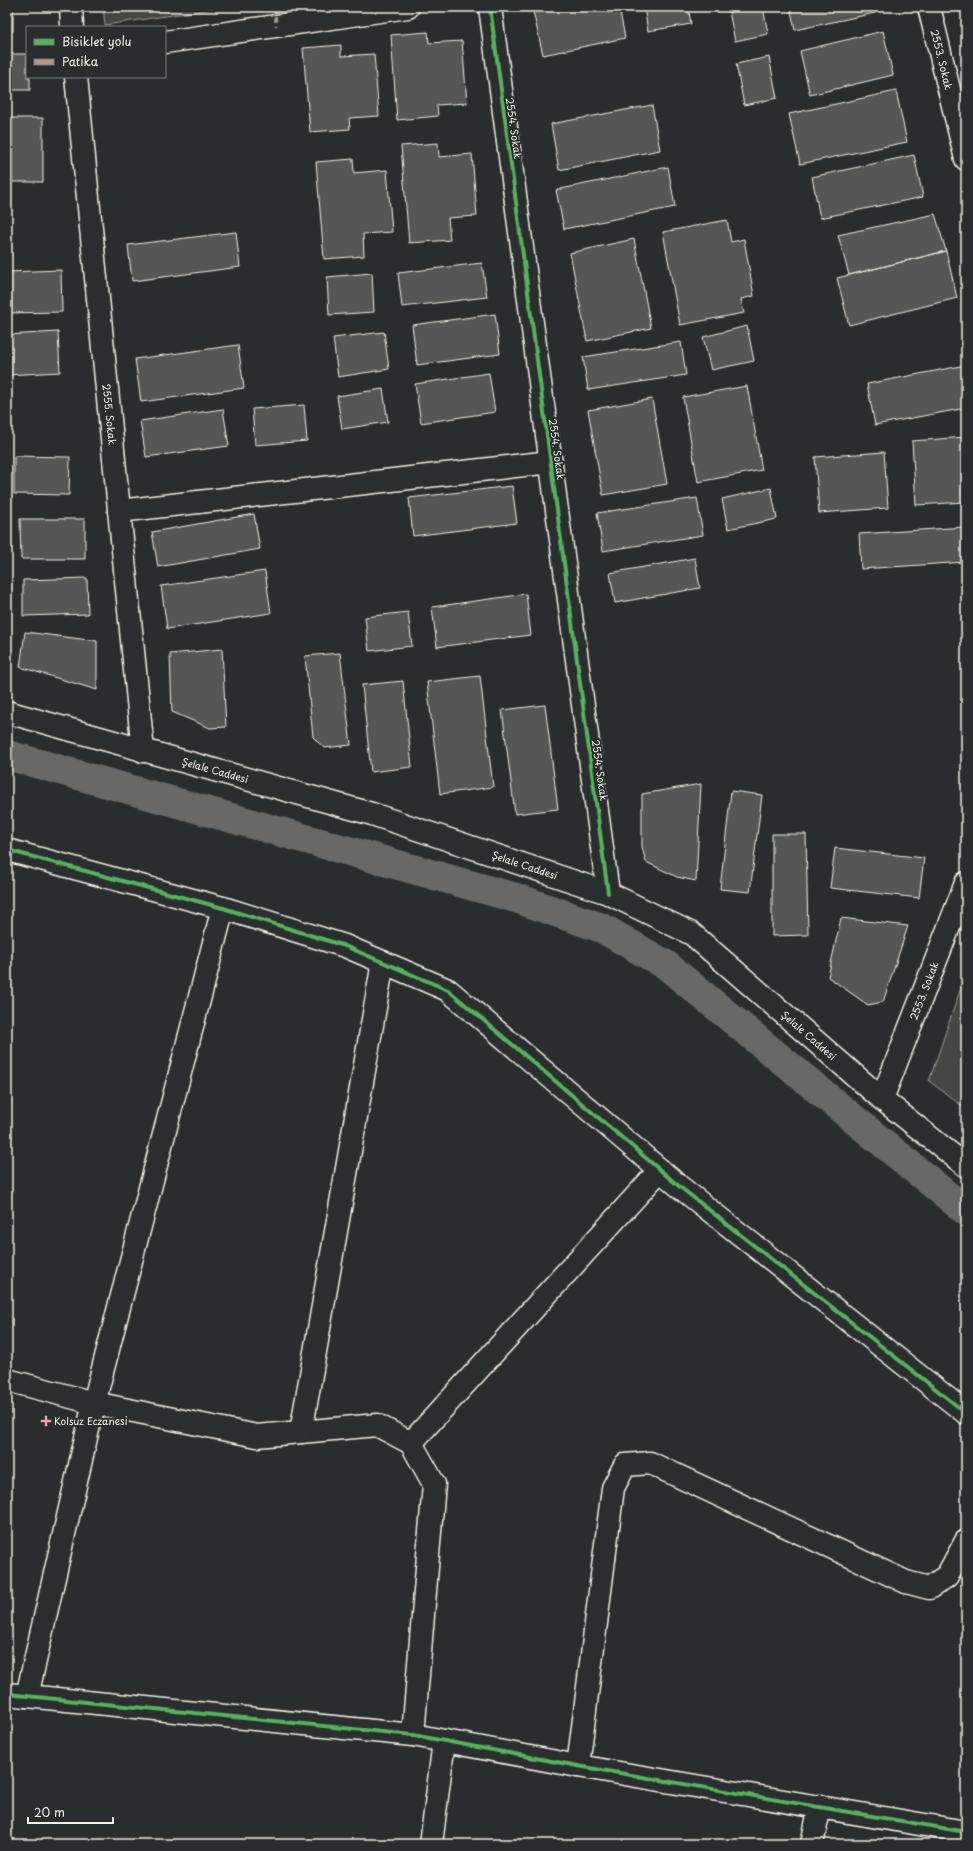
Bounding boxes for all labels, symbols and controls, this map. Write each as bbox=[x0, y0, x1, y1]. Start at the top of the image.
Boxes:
legend bbox=[26, 26, 166, 78]
street label: 2553. Sokak bbox=[928, 28, 957, 91]
text: Bisiklet yolu bbox=[62, 32, 131, 50]
text: Patika bbox=[62, 52, 99, 70]
street label: 2554. Sokak bbox=[503, 96, 526, 160]
street label: 2555. Sokak bbox=[100, 383, 121, 446]
street label: 2554. Sokak bbox=[546, 417, 569, 481]
street label: 2554. Sokak bbox=[589, 738, 612, 802]
street label: Şelale Caddesi bbox=[180, 753, 250, 786]
street label: Şelale Caddesi bbox=[490, 847, 560, 883]
street label: 2553. Sokak bbox=[905, 959, 942, 1022]
street label: Şelale Caddesi bbox=[778, 1007, 840, 1063]
place label: Kolsuz Eczanesi bbox=[54, 1413, 128, 1428]
marker: Kolsuz Eczanesi bbox=[41, 1416, 51, 1426]
scale bar bbox=[28, 1799, 113, 1825]
text: 20 m bbox=[34, 1803, 65, 1821]

